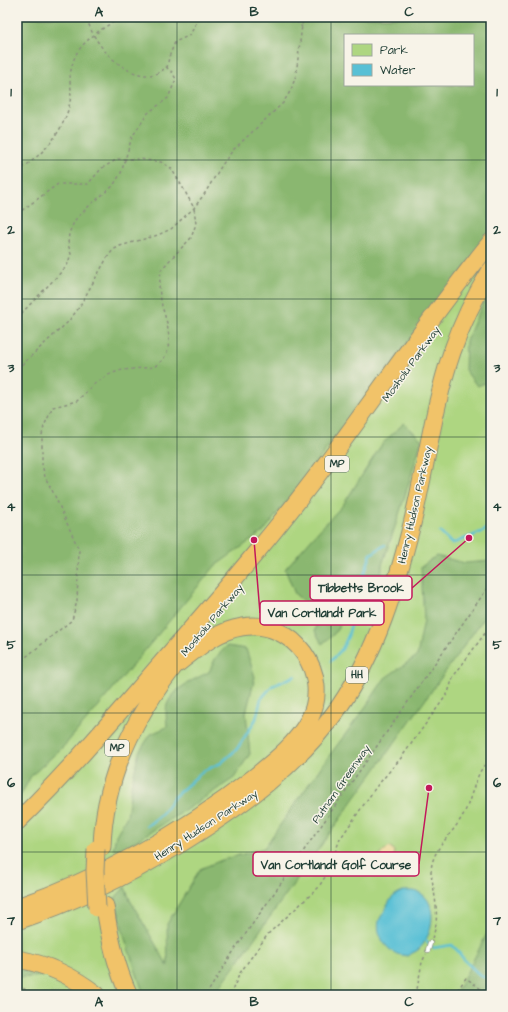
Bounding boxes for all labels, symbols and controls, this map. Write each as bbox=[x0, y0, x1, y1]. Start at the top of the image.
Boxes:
text: A bbox=[95, 3, 104, 21]
text: B bbox=[249, 3, 259, 21]
text: C bbox=[404, 3, 414, 21]
legend bbox=[344, 34, 474, 86]
text: Park bbox=[380, 42, 408, 59]
text: Water bbox=[380, 62, 416, 79]
text: 1 bbox=[10, 83, 12, 101]
text: 1 bbox=[496, 83, 498, 101]
text: 2 bbox=[6, 221, 15, 239]
text: 2 bbox=[492, 221, 501, 239]
street label: Mosholu Parkway bbox=[378, 323, 444, 405]
text: 3 bbox=[7, 359, 15, 377]
text: 3 bbox=[493, 359, 501, 377]
street label: Henry Hudson Parkway bbox=[394, 445, 437, 565]
road number: MP bbox=[325, 456, 349, 472]
text: 4 bbox=[7, 498, 16, 516]
text: 4 bbox=[493, 498, 502, 516]
callout: Tibbetts Brook bbox=[310, 576, 412, 600]
text: Tibbetts Brook bbox=[317, 580, 405, 597]
street label: Mosholu Parkway bbox=[177, 581, 247, 660]
callout: Van Cortlandt Park bbox=[260, 601, 384, 625]
text: Van Cortlandt Park bbox=[267, 605, 377, 622]
text: 5 bbox=[6, 636, 16, 654]
text: 5 bbox=[492, 636, 502, 654]
road number: HH bbox=[346, 667, 368, 683]
road number: MP bbox=[105, 740, 129, 756]
street label: Putnam Greenway bbox=[308, 742, 375, 827]
text: 6 bbox=[7, 774, 16, 792]
text: 6 bbox=[493, 774, 502, 792]
street label: Henry Hudson Parkway bbox=[152, 786, 261, 865]
callout: Van Cortlandt Golf Course bbox=[253, 852, 419, 876]
text: Van Cortlandt Golf Course bbox=[260, 857, 412, 874]
text: 7 bbox=[6, 912, 16, 930]
text: 7 bbox=[492, 912, 502, 930]
text: A bbox=[95, 993, 104, 1011]
text: B bbox=[249, 993, 259, 1011]
text: C bbox=[404, 993, 414, 1011]

